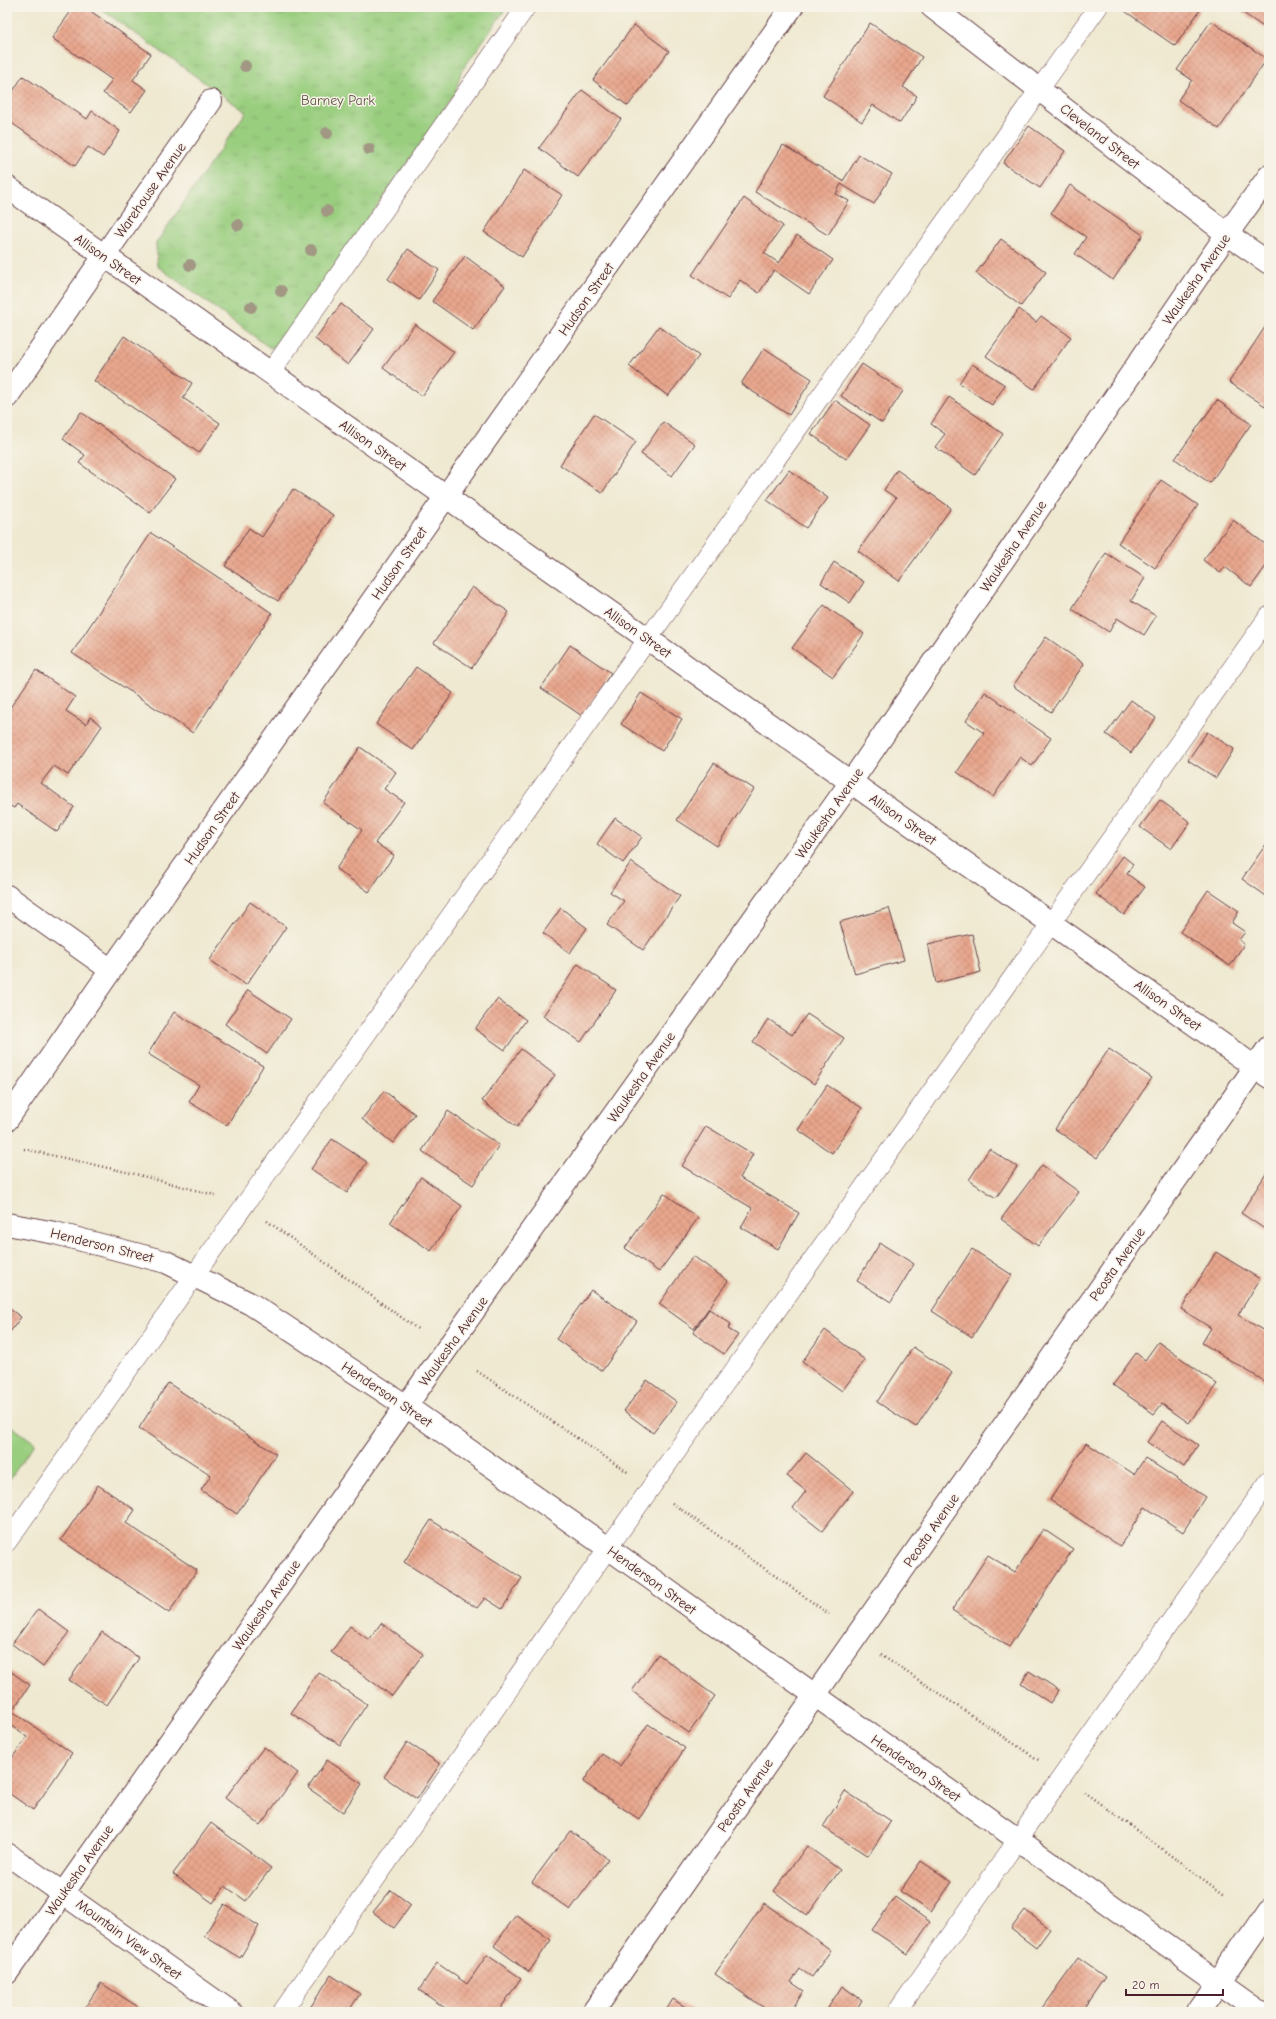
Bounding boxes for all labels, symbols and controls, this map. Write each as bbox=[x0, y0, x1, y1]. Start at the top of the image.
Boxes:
park label: Barney Park bbox=[301, 92, 375, 109]
street label: Cleveland Street bbox=[1056, 100, 1144, 173]
street label: Warehouse Avenue bbox=[111, 139, 190, 241]
street label: Allison Street bbox=[71, 230, 145, 289]
street label: Waukesha Avenue bbox=[1159, 231, 1234, 328]
street label: Hudson Street bbox=[555, 259, 618, 339]
street label: Allison Street bbox=[336, 416, 410, 475]
street label: Waukesha Avenue bbox=[976, 497, 1050, 595]
street label: Hudson Street bbox=[368, 523, 431, 603]
street label: Allison Street bbox=[601, 603, 675, 662]
street label: Waukesha Avenue bbox=[792, 765, 867, 862]
street label: Hudson Street bbox=[181, 788, 244, 868]
street label: Allison Street bbox=[866, 790, 940, 849]
street label: Allison Street bbox=[1131, 976, 1205, 1035]
street label: Waukesha Avenue bbox=[604, 1029, 679, 1126]
street label: Henderson Street bbox=[49, 1224, 156, 1267]
street label: Peosta Avenue bbox=[1086, 1224, 1149, 1304]
street label: Waukesha Avenue bbox=[415, 1293, 492, 1390]
street label: Henderson Street bbox=[338, 1358, 436, 1432]
street label: Peosta Avenue bbox=[900, 1490, 963, 1570]
street label: Henderson Street bbox=[604, 1543, 700, 1619]
street label: Waukesha Avenue bbox=[229, 1557, 304, 1654]
street label: Henderson Street bbox=[868, 1731, 965, 1806]
street label: Peosta Avenue bbox=[714, 1755, 777, 1835]
street label: Waukesha Avenue bbox=[42, 1822, 117, 1919]
street label: Mountain View Street bbox=[73, 1895, 186, 1984]
scale bar bbox=[1126, 1971, 1223, 1997]
text: 20 m bbox=[1132, 1978, 1160, 1992]

